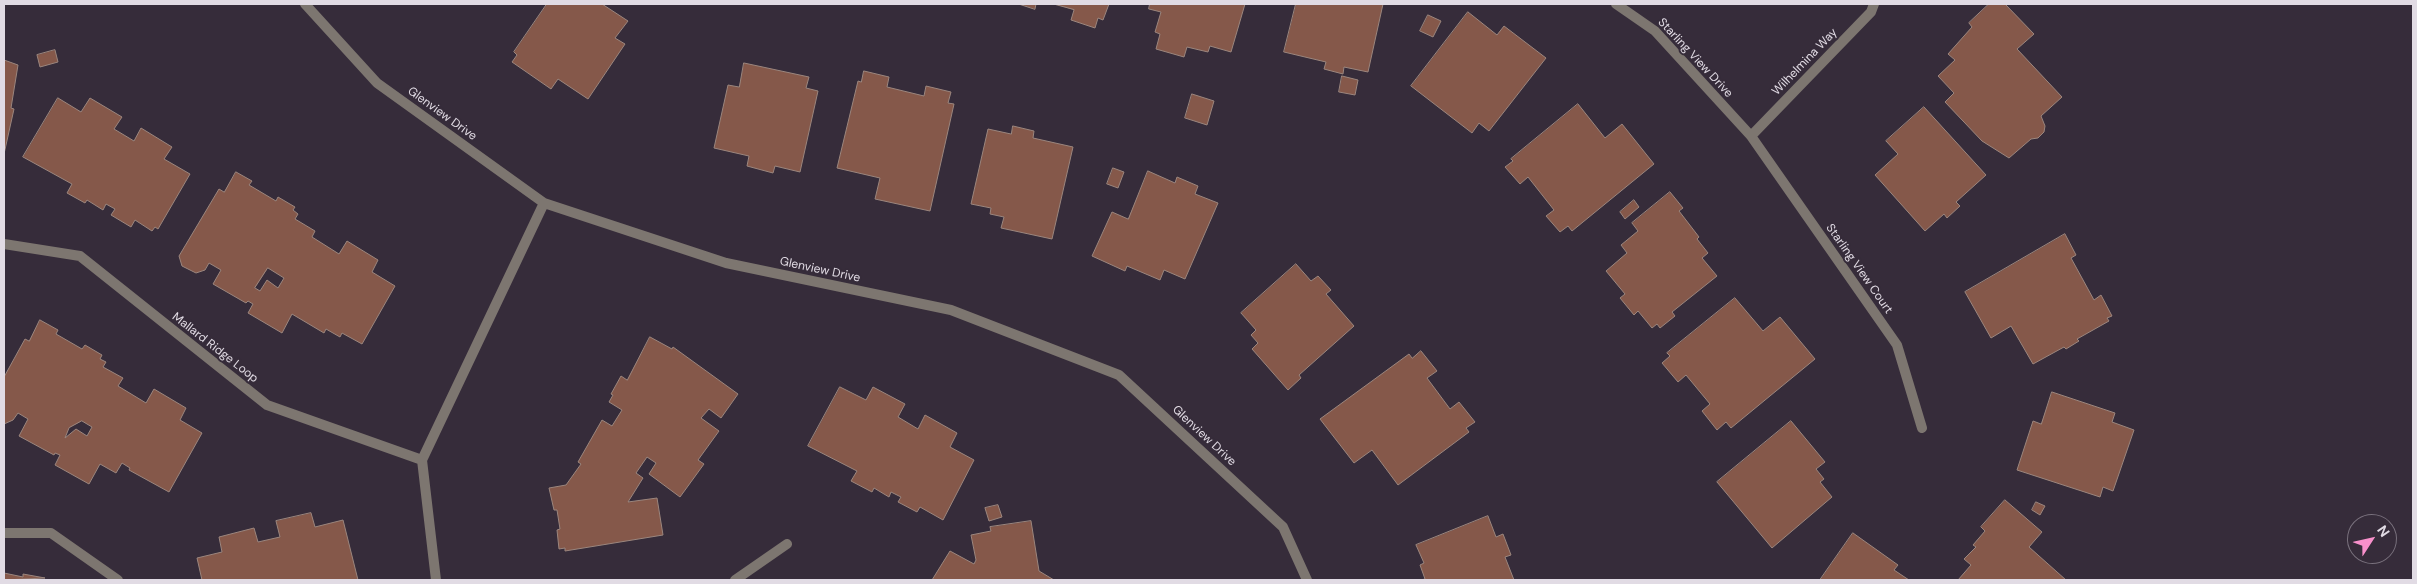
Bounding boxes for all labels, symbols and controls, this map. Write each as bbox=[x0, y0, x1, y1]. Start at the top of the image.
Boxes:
street label: Starling View Drive bbox=[1655, 15, 1735, 101]
street label: Wilhelmina Way bbox=[1769, 25, 1841, 99]
street label: Glenview Drive bbox=[405, 84, 479, 144]
street label: Starling View Court bbox=[1823, 221, 1895, 317]
street label: Glenview Drive bbox=[778, 254, 862, 286]
street label: Mallard Ridge Loop bbox=[169, 310, 261, 386]
street label: Glenview Drive bbox=[1169, 403, 1239, 469]
north arrow bbox=[2347, 514, 2397, 564]
text: N bbox=[2373, 522, 2394, 540]

